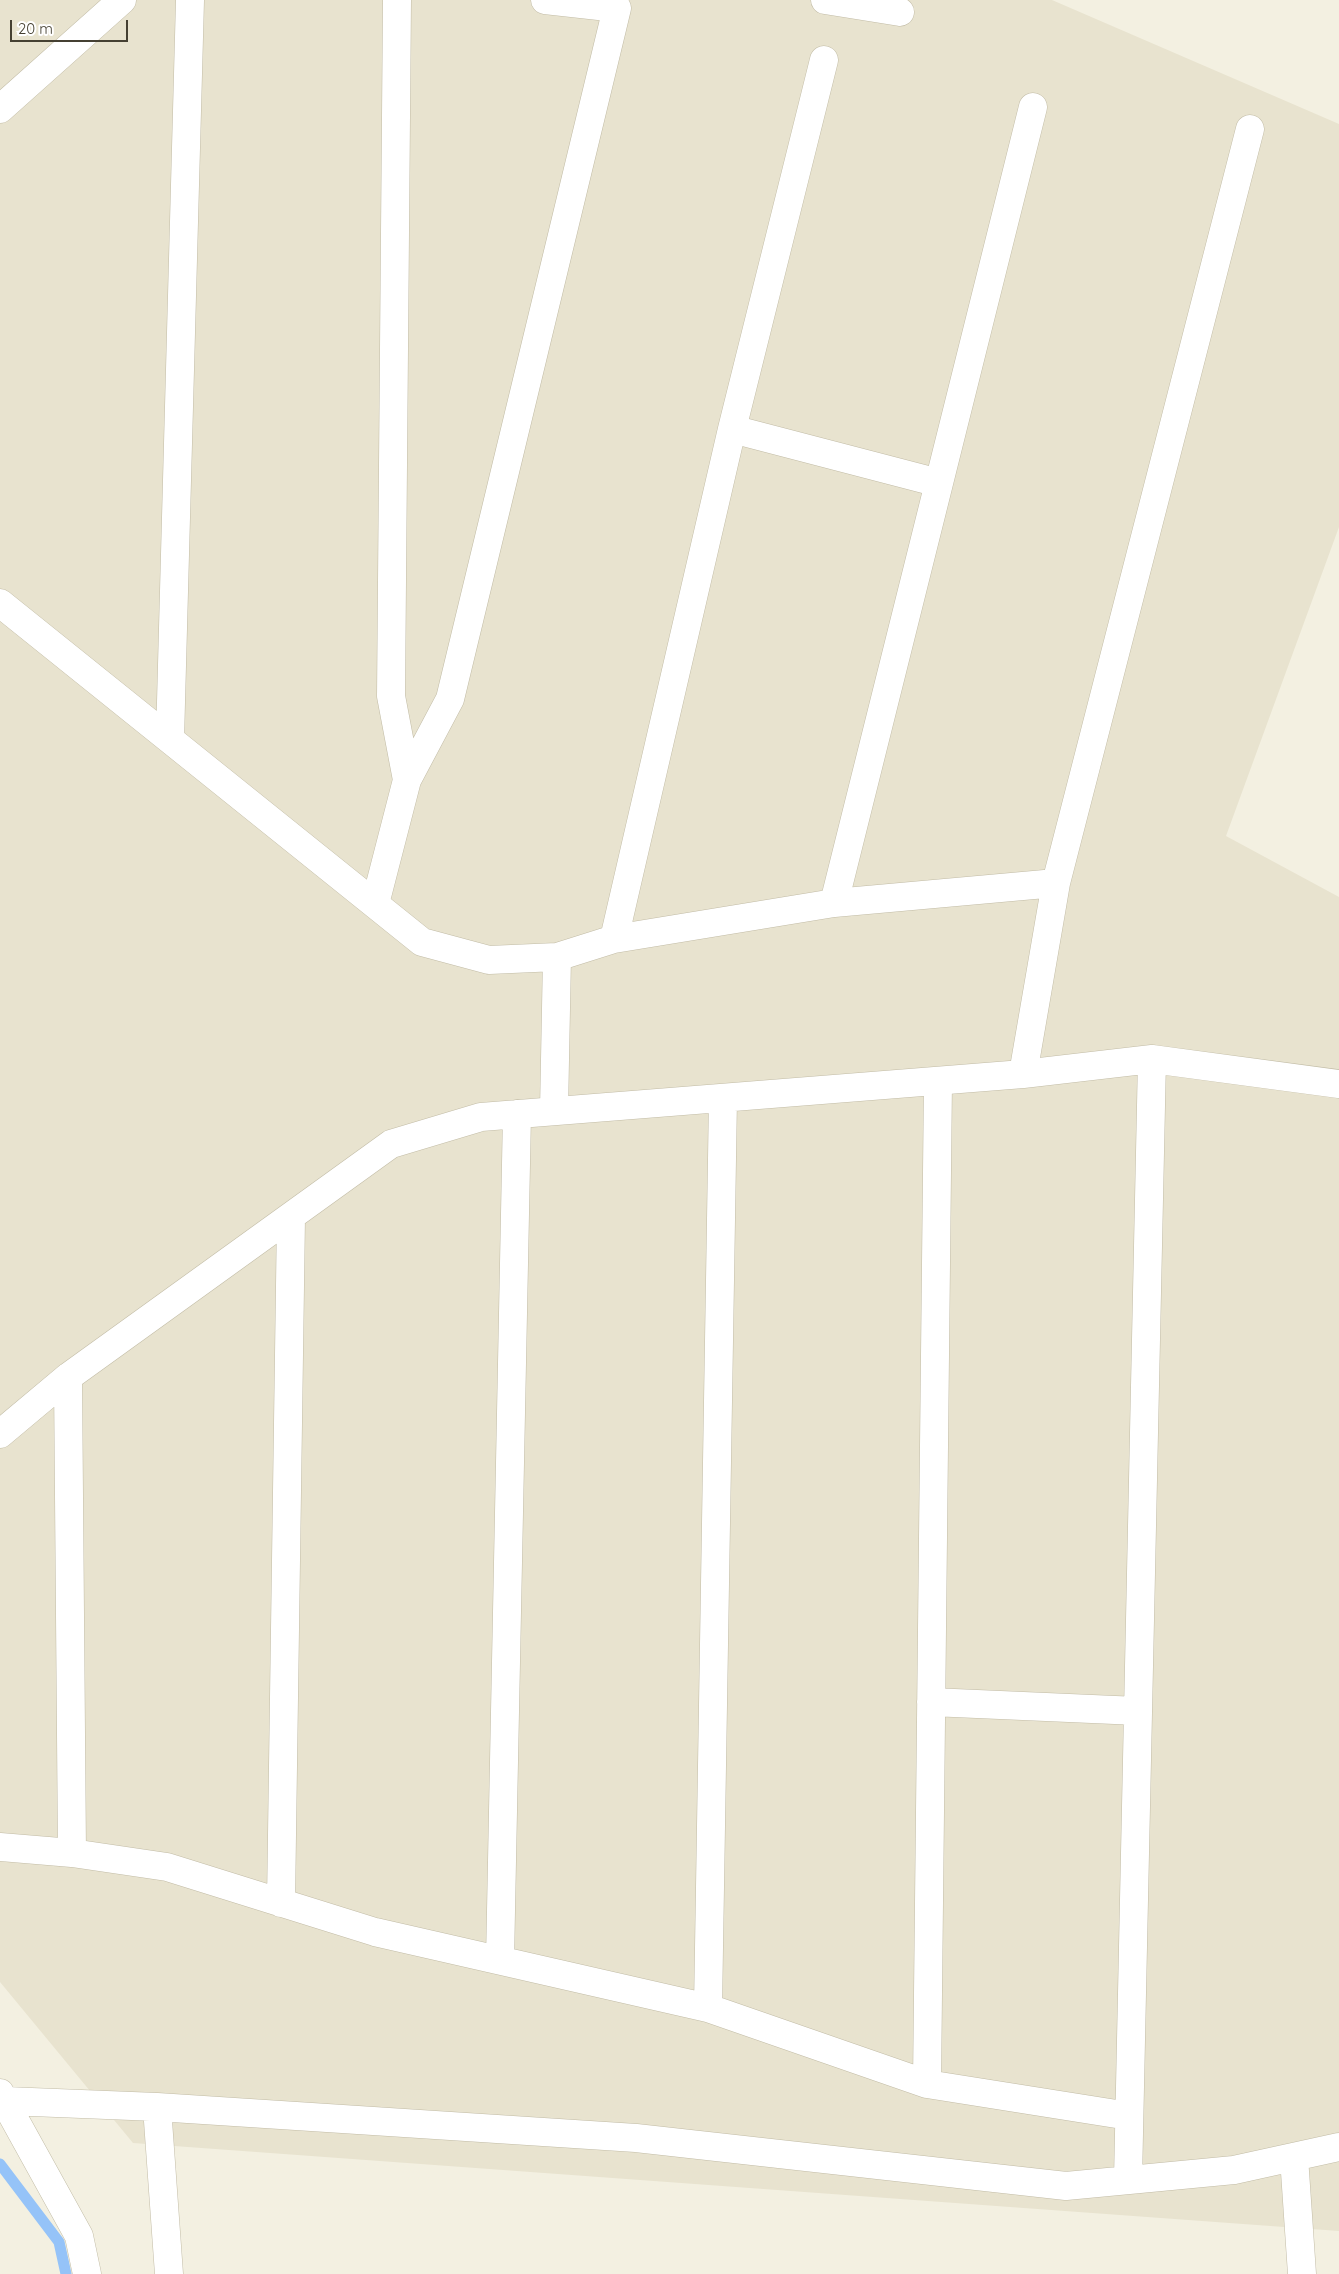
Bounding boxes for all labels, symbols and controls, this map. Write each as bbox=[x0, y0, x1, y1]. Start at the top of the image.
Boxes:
scale bar bbox=[12, 10, 130, 42]
text: 20 m bbox=[18, 19, 53, 38]

